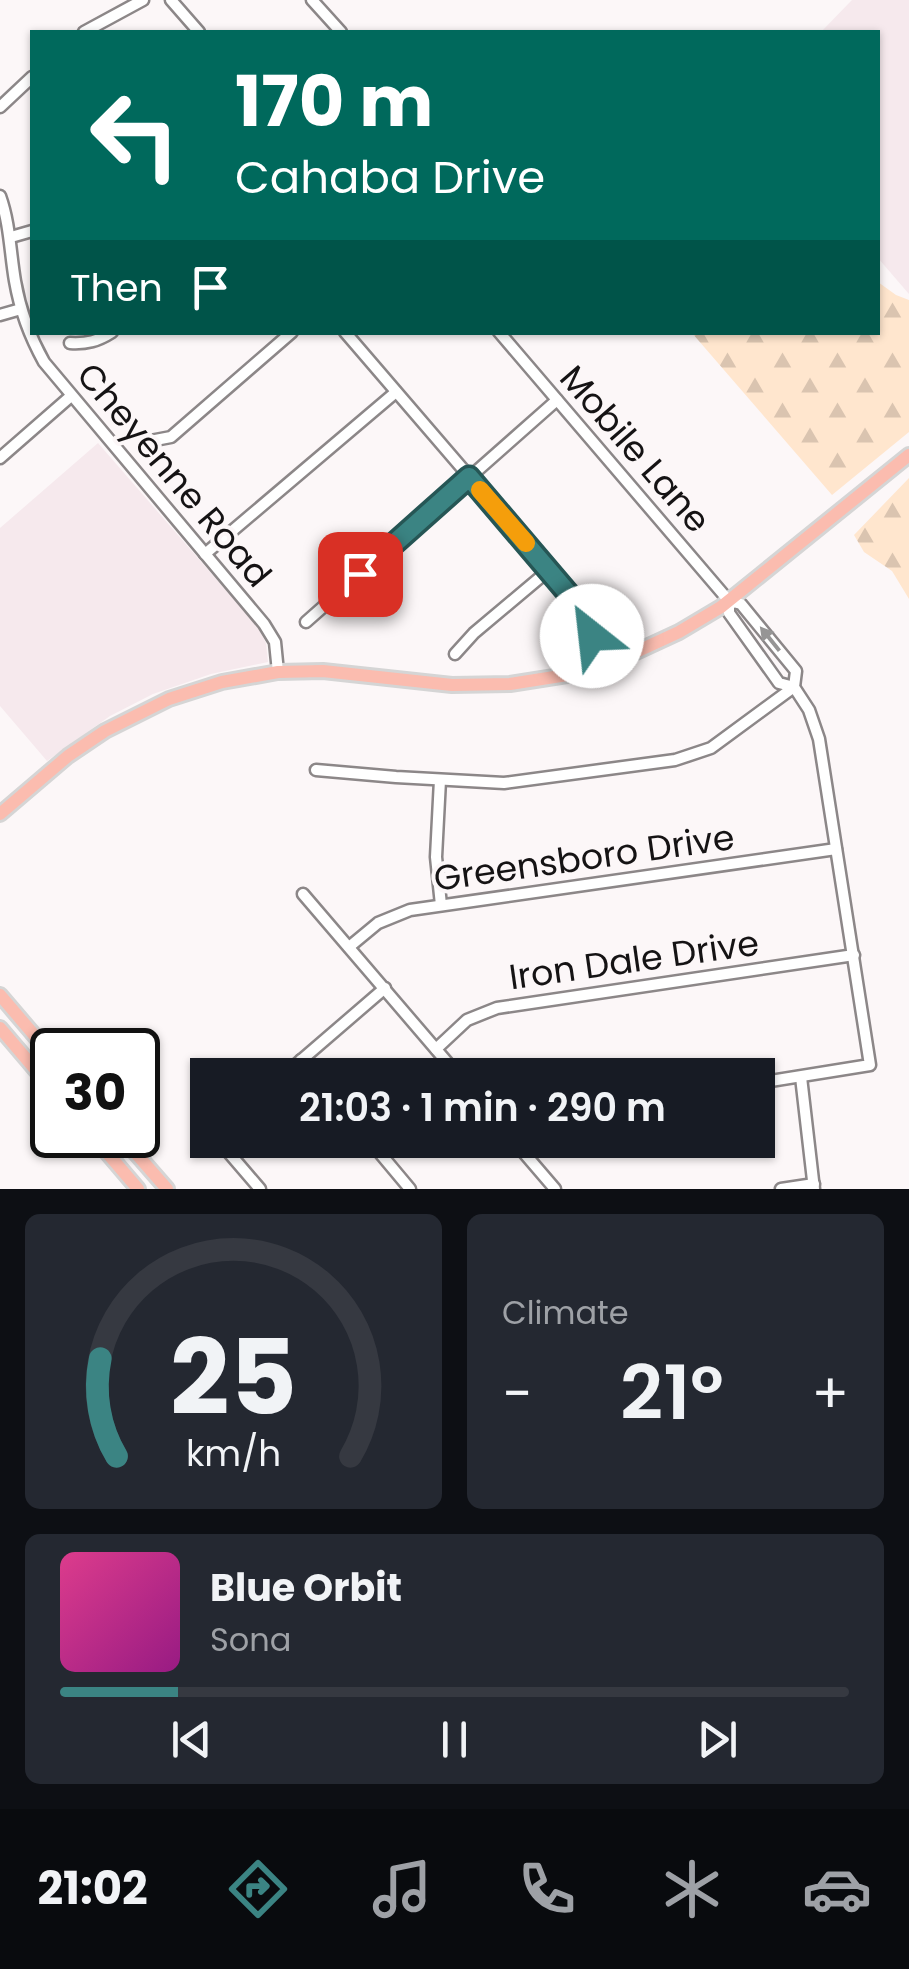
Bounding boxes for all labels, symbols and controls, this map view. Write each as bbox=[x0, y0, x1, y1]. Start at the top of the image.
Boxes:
text: 170 m bbox=[235, 52, 433, 151]
icon: left bbox=[70, 70, 200, 200]
text: Cahaba Drive bbox=[235, 146, 545, 209]
icon: arrive bbox=[183, 260, 238, 315]
text: Then bbox=[70, 261, 163, 314]
street label: Cheyenne Road bbox=[66, 352, 283, 597]
street label: Mobile Lane bbox=[549, 354, 722, 543]
pin bbox=[318, 532, 403, 617]
icon: arrive bbox=[333, 547, 388, 602]
position arrow bbox=[540, 584, 644, 688]
one-way arrow bbox=[760, 627, 781, 652]
street label: Greensboro Drive bbox=[431, 812, 737, 903]
street label: Iron Dale Drive bbox=[506, 918, 762, 1001]
speed limit sign: 30 bbox=[30, 1028, 160, 1158]
text: 21:03 · 1 min · 290 m bbox=[299, 1081, 666, 1134]
text: Climate bbox=[502, 1290, 629, 1335]
text: 25 bbox=[170, 1305, 297, 1450]
text: 21° bbox=[620, 1340, 724, 1445]
text: − bbox=[502, 1355, 532, 1432]
text: + bbox=[811, 1355, 849, 1432]
text: km/h bbox=[186, 1428, 281, 1479]
text: Blue Orbit bbox=[210, 1561, 402, 1614]
text: Sona bbox=[210, 1617, 291, 1662]
icon: previous bbox=[164, 1712, 219, 1767]
icon: pause bbox=[427, 1712, 482, 1767]
icon: next bbox=[690, 1712, 745, 1767]
icon: directions bbox=[223, 1854, 293, 1924]
icon: music bbox=[367, 1854, 437, 1924]
icon: phone bbox=[512, 1854, 582, 1924]
icon: climate bbox=[657, 1854, 727, 1924]
icon: car bbox=[802, 1854, 872, 1924]
text: 21:02 bbox=[37, 1857, 148, 1920]

